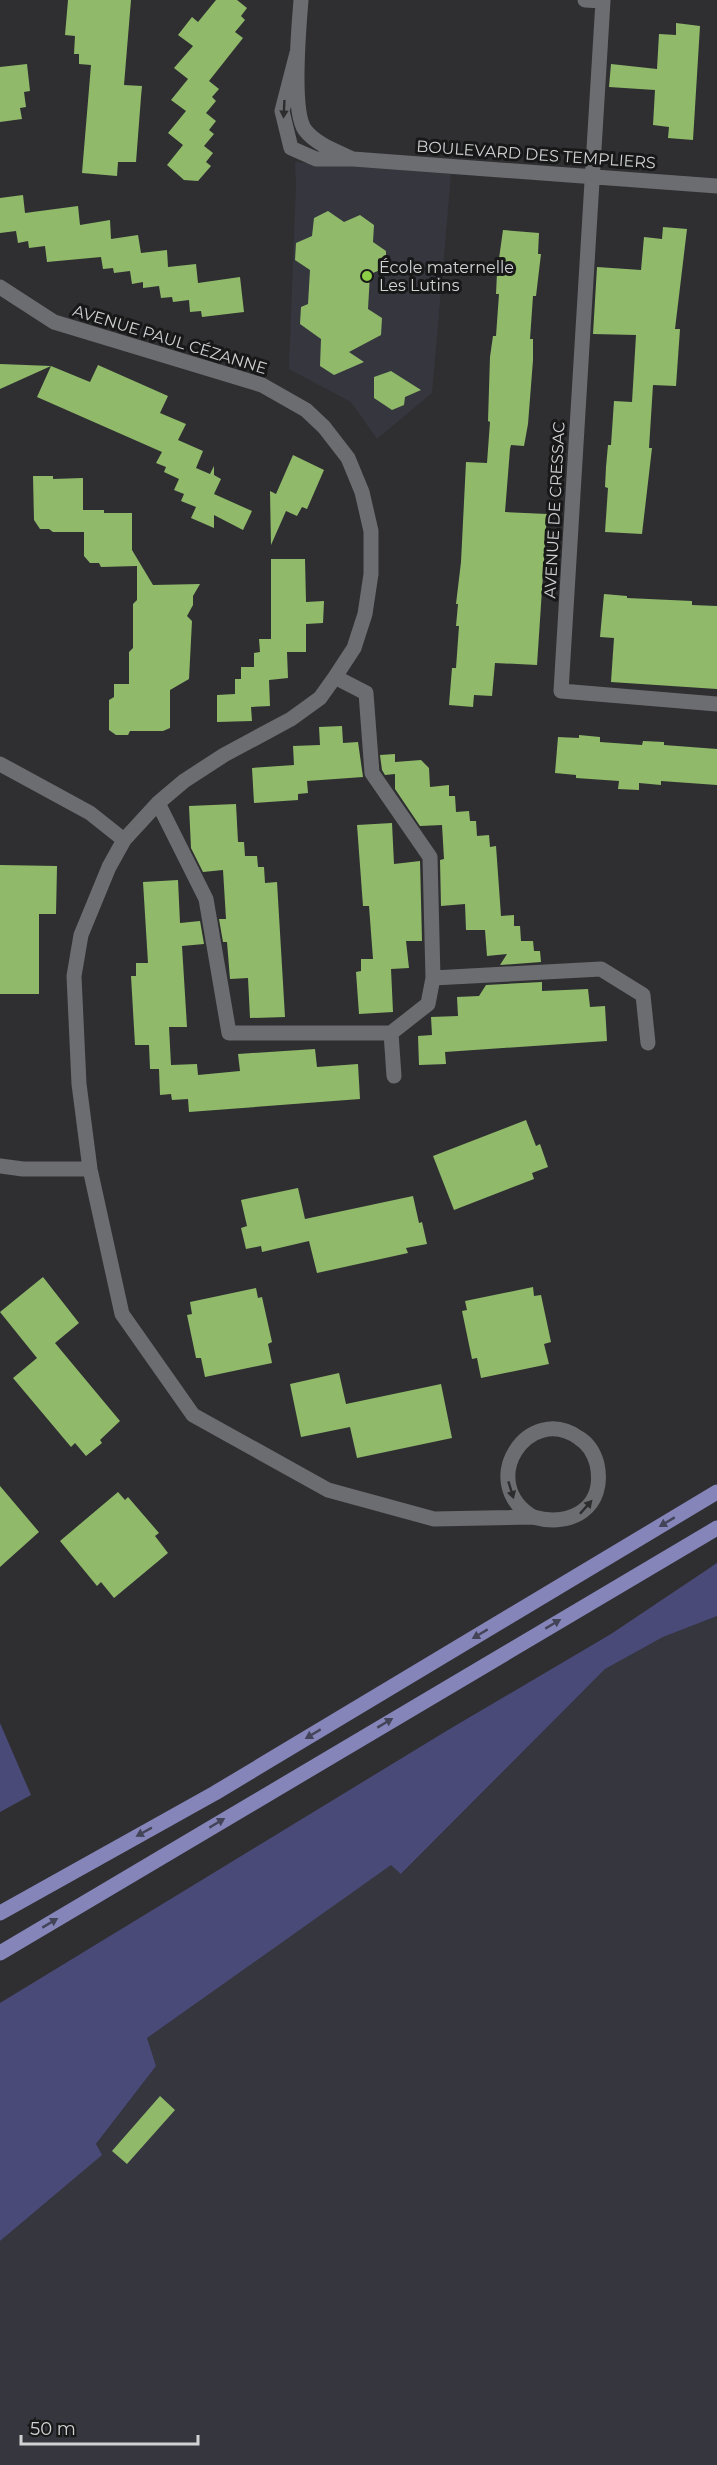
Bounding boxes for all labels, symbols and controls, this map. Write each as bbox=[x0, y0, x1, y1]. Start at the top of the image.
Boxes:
one-way arrow bbox=[280, 100, 289, 119]
street label: BOULEVARD DES TEMPLIERS bbox=[416, 137, 656, 172]
place label: École maternelle Les Lutins bbox=[379, 258, 514, 295]
marker: École maternelle Les Lutins bbox=[360, 269, 374, 283]
street label: AVENUE PAUL CÉZANNE bbox=[70, 301, 269, 378]
street label: AVENUE DE CRESSAC bbox=[540, 421, 569, 599]
one-way arrow bbox=[507, 1481, 516, 1499]
one-way arrow bbox=[579, 1499, 593, 1514]
one-way arrow bbox=[659, 1516, 675, 1527]
one-way arrow bbox=[545, 1618, 561, 1629]
one-way arrow bbox=[472, 1629, 488, 1640]
one-way arrow bbox=[377, 1718, 393, 1729]
one-way arrow bbox=[305, 1729, 321, 1740]
one-way arrow bbox=[209, 1817, 225, 1828]
one-way arrow bbox=[135, 1827, 152, 1837]
one-way arrow bbox=[42, 1918, 58, 1929]
scale bar bbox=[21, 2408, 198, 2446]
text: 50 m bbox=[30, 2418, 76, 2440]

